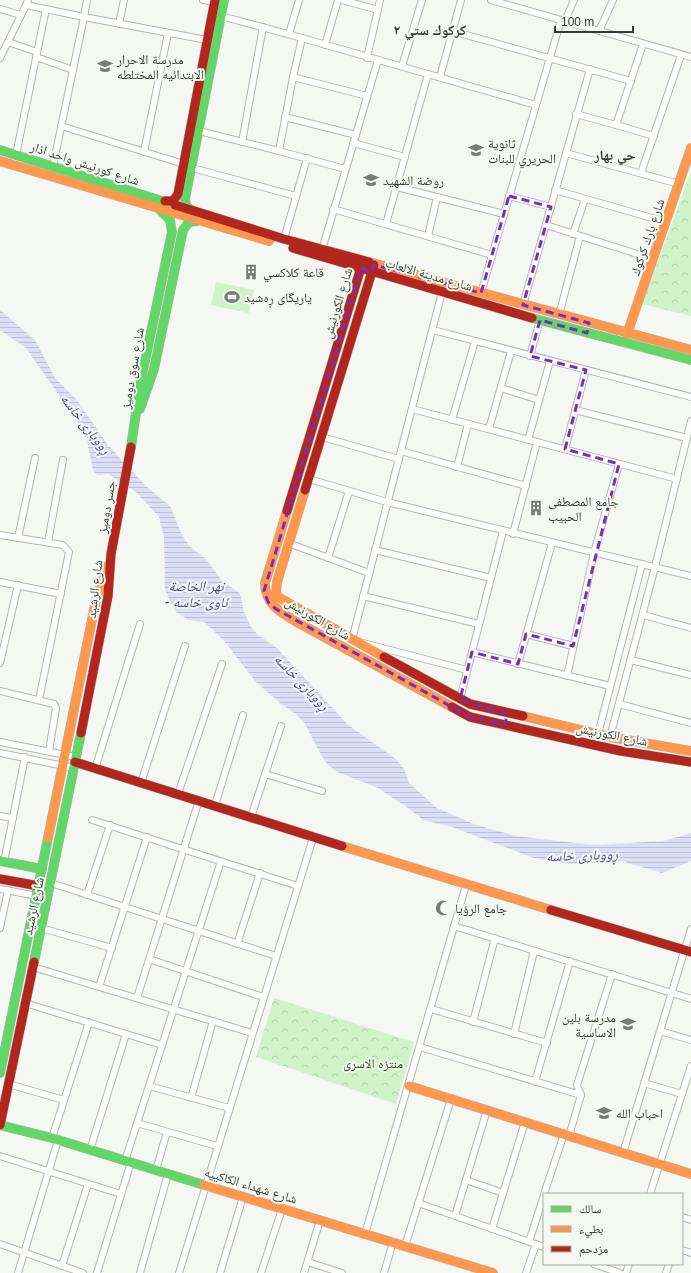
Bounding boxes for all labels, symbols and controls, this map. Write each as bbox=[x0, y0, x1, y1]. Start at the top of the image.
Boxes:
scale bar bbox=[555, 8, 633, 34]
text: 100 m bbox=[561, 15, 594, 29]
district label: كركوك ستي ٢ bbox=[394, 22, 466, 41]
place label: مدرسة الاحرار الابتدائيه المختلطه bbox=[116, 52, 204, 82]
school or university icon: مدرسة الاحرار الابتدائيه المختلطه bbox=[96, 57, 114, 75]
place label: ثانوية الحريري للبنات bbox=[488, 136, 556, 169]
street label: شارع كورنيش واحد اذار bbox=[27, 138, 141, 190]
school or university icon: ثانوية الحريري للبنات bbox=[467, 141, 485, 159]
district label: حي بهار bbox=[593, 147, 636, 166]
school or university icon: روضة الشهيد bbox=[362, 171, 380, 189]
place label: روضة الشهيد bbox=[383, 173, 444, 189]
street label: شارع بارك كركوك bbox=[627, 197, 670, 278]
street label: شارع مدينة الالعاب bbox=[383, 255, 474, 296]
building icon: قاعة كلاكسي bbox=[242, 263, 260, 281]
place label: قاعة كلاكسي bbox=[263, 265, 324, 283]
street label: شارع الكورنيش bbox=[320, 266, 357, 341]
sports icon: یاریگای ڕەشید bbox=[223, 288, 241, 306]
place label: یاریگای ڕەشید bbox=[244, 290, 312, 308]
street label: شارع سوق دوميز bbox=[118, 326, 149, 411]
water label: ڕووباری خاسە bbox=[55, 391, 115, 460]
street label: جسر دوميز bbox=[94, 480, 119, 536]
place label: جامع المصطفى الحبيب bbox=[548, 494, 619, 524]
building icon: جامع المصطفى الحبيب bbox=[527, 499, 545, 517]
street label: شارع الرشيد bbox=[83, 559, 108, 619]
water label: نهر الخاصة - ئاوی خاسە bbox=[164, 578, 230, 611]
street label: شارع الكورنيش bbox=[282, 594, 353, 645]
water label: ڕووباری خاسە bbox=[269, 651, 333, 716]
street label: شارع الكورنيش bbox=[574, 720, 649, 751]
water label: ڕووباری خاسە bbox=[546, 846, 619, 867]
street label: شارع الرشيد bbox=[20, 876, 49, 937]
mosque icon: جامع الرؤيا bbox=[434, 899, 452, 917]
place label: جامع الرؤيا bbox=[455, 901, 507, 918]
place label: مدرسة بلين الاساسية bbox=[562, 1010, 616, 1040]
school or university icon: مدرسة بلين الاساسية bbox=[619, 1015, 637, 1033]
park label: منتزه الاسرى bbox=[343, 1056, 403, 1072]
school or university icon: احباب الله bbox=[595, 1104, 613, 1122]
place label: احباب الله bbox=[616, 1106, 663, 1121]
street label: شارع شهداء الكاكييه bbox=[202, 1164, 299, 1209]
legend bbox=[543, 1193, 683, 1265]
text: سالك bbox=[579, 1202, 601, 1216]
text: بطيء bbox=[579, 1222, 603, 1239]
text: مزدحم bbox=[579, 1242, 608, 1257]

